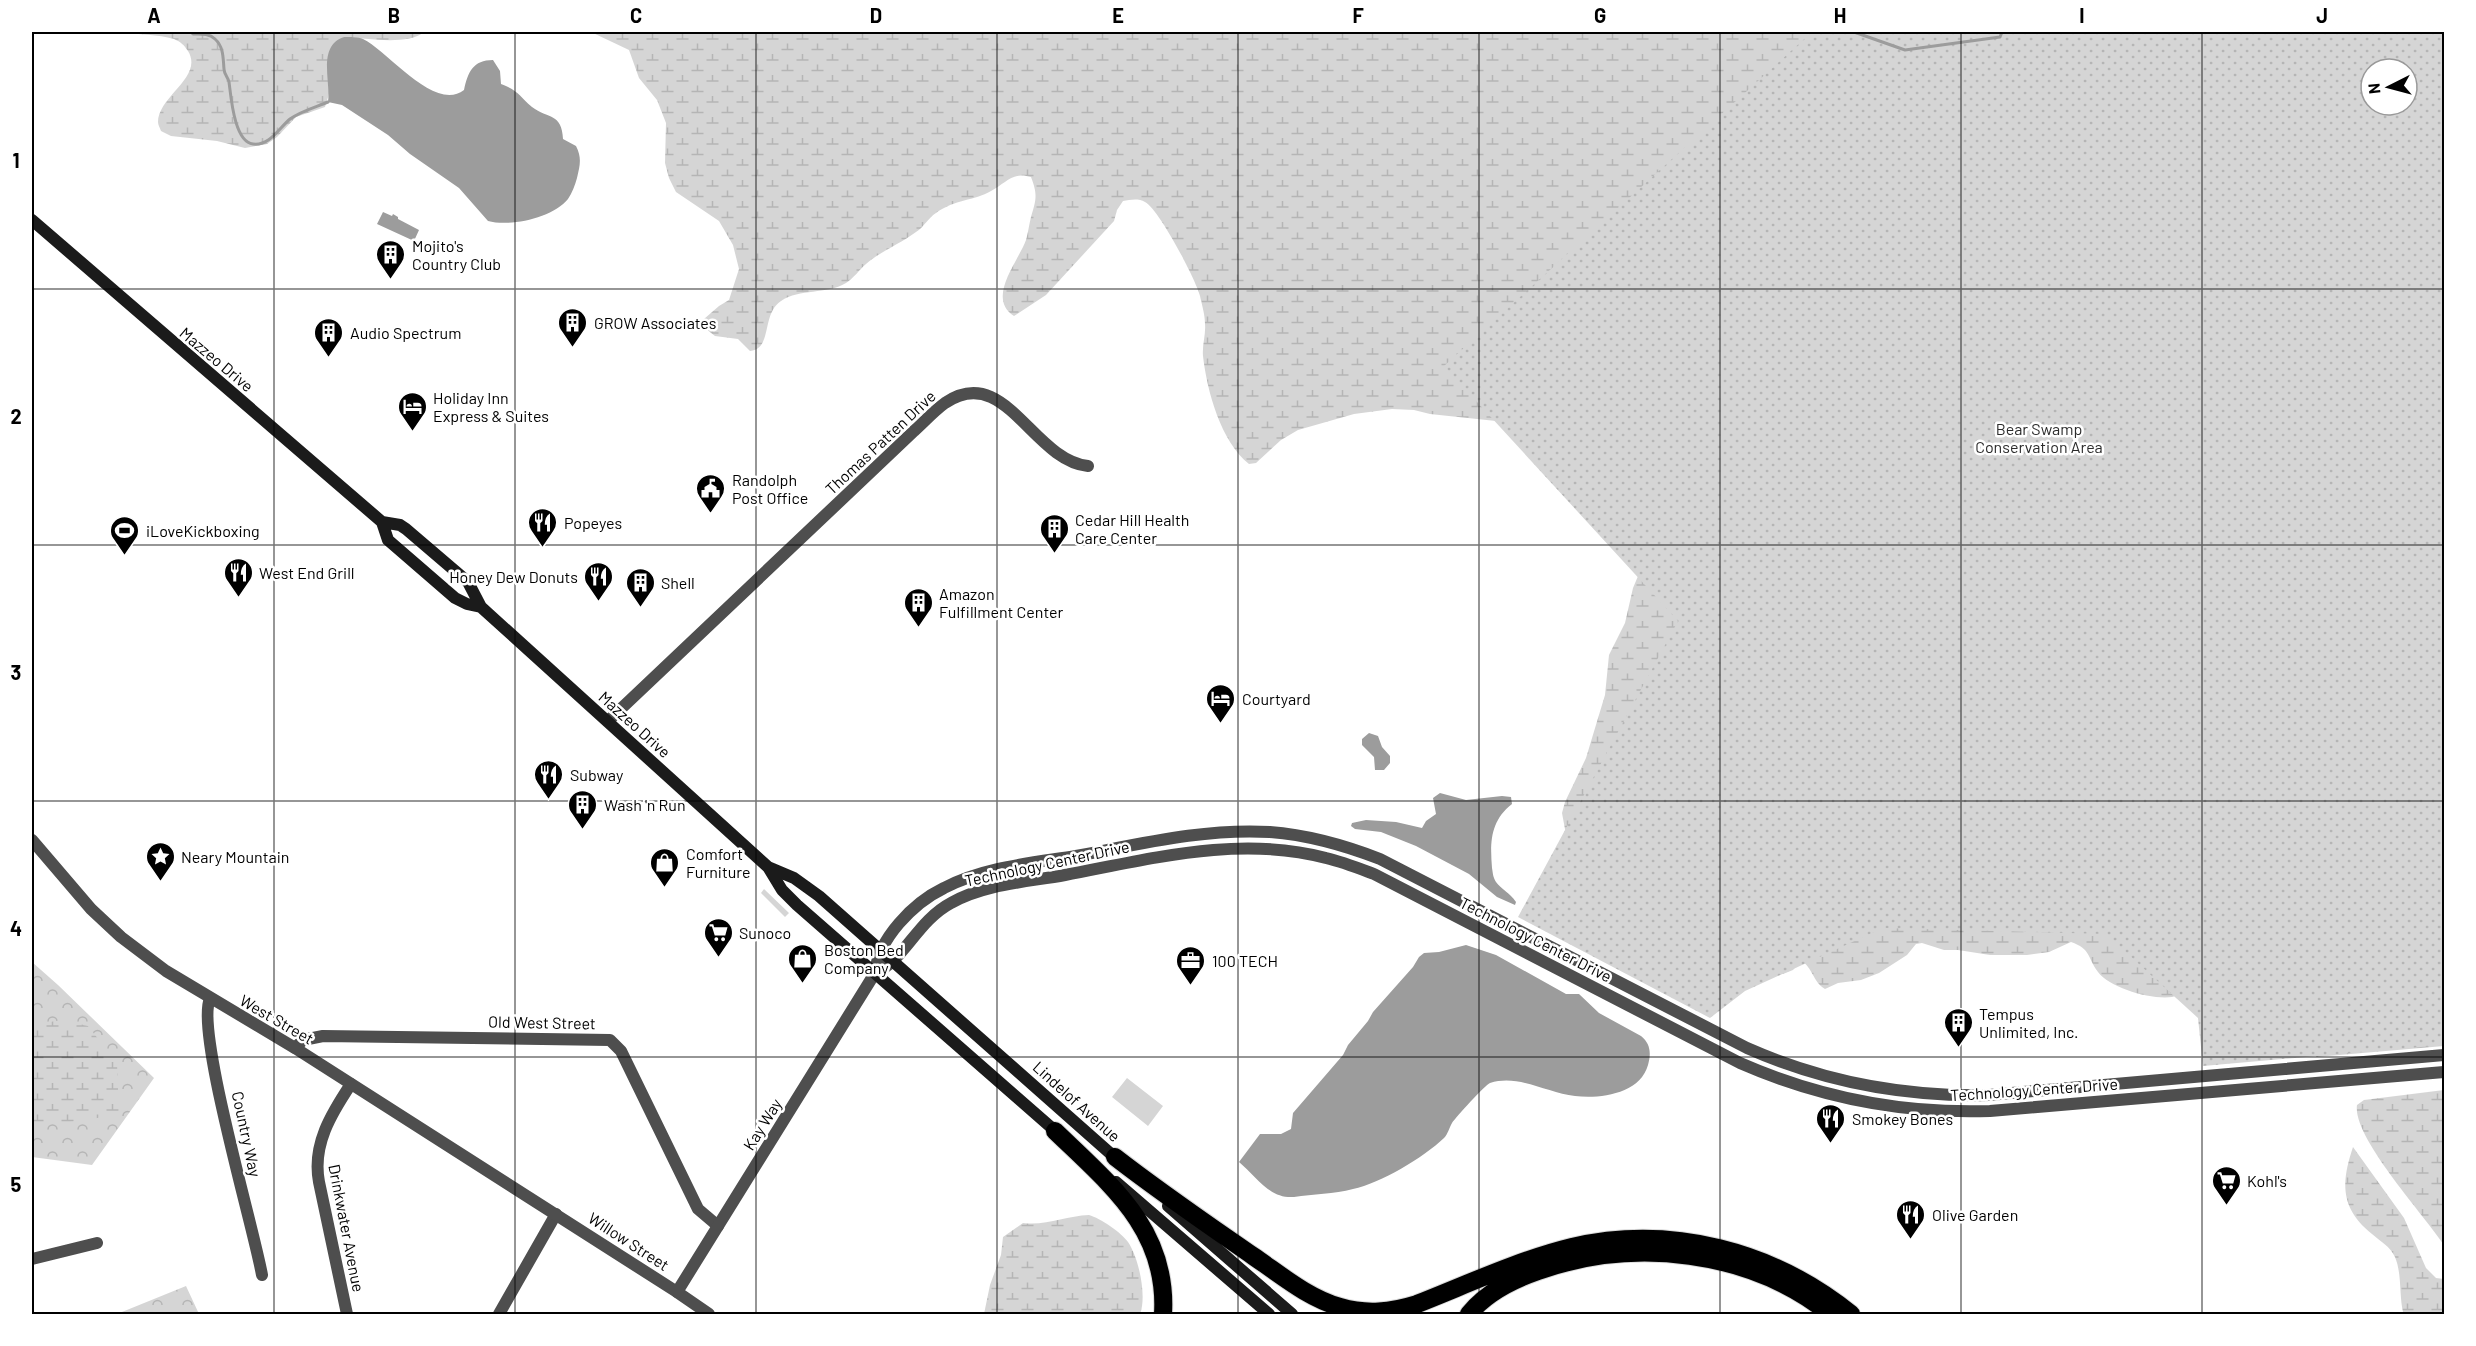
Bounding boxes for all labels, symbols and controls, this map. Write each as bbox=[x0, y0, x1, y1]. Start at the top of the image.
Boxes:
text: A bbox=[147, 3, 161, 27]
text: B bbox=[388, 3, 400, 27]
text: C bbox=[630, 3, 642, 27]
text: D bbox=[870, 3, 882, 27]
text: E bbox=[1112, 3, 1124, 27]
text: F bbox=[1352, 3, 1364, 27]
text: G bbox=[1594, 3, 1606, 27]
text: H bbox=[1834, 3, 1846, 27]
text: I bbox=[2079, 3, 2085, 27]
text: J bbox=[2316, 3, 2328, 27]
north arrow bbox=[2359, 57, 2419, 117]
text: N bbox=[2364, 82, 2384, 95]
text: 1 bbox=[12, 148, 20, 172]
place label: Mojito's Country Club bbox=[412, 236, 501, 273]
building icon: Mojito's Country Club bbox=[375, 238, 407, 280]
building icon: GROW Associates bbox=[557, 306, 589, 348]
place label: GROW Associates bbox=[594, 313, 716, 332]
building icon: Audio Spectrum bbox=[313, 316, 345, 358]
street label: Mazzeo Drive bbox=[176, 323, 258, 395]
place label: Audio Spectrum bbox=[350, 323, 461, 342]
street label: Thomas Patten Drive bbox=[821, 386, 939, 498]
place label: Holiday Inn Express & Suites bbox=[433, 388, 549, 425]
hotel icon: Holiday Inn Express & Suites bbox=[396, 390, 428, 432]
text: 2 bbox=[10, 404, 22, 428]
park label: Bear Swamp Conservation Area bbox=[1975, 419, 2103, 456]
place label: Randolph Post Office bbox=[732, 470, 808, 507]
public building icon: Randolph Post Office bbox=[695, 472, 727, 514]
restaurant icon: Popeyes bbox=[527, 506, 559, 548]
place label: Cedar Hill Health Care Center bbox=[1075, 510, 1189, 547]
building icon: Cedar Hill Health Care Center bbox=[1038, 512, 1070, 554]
place label: Popeyes bbox=[564, 513, 622, 532]
sports icon: iLoveKickboxing bbox=[109, 514, 141, 556]
place label: iLoveKickboxing bbox=[146, 521, 260, 540]
restaurant icon: West End Grill bbox=[222, 556, 254, 598]
restaurant icon: Honey Dew Donuts bbox=[583, 560, 615, 602]
place label: West End Grill bbox=[259, 563, 355, 582]
building icon: Shell bbox=[624, 566, 656, 608]
place label: Honey Dew Donuts bbox=[449, 567, 578, 586]
place label: Shell bbox=[661, 573, 695, 592]
place label: Amazon Fulfillment Center bbox=[939, 584, 1064, 621]
building icon: Amazon Fulfillment Center bbox=[902, 586, 934, 628]
text: 3 bbox=[11, 660, 21, 684]
hotel icon: Courtyard bbox=[1205, 682, 1237, 724]
street label: Mazzeo Drive bbox=[595, 687, 675, 761]
place label: Courtyard bbox=[1242, 689, 1311, 708]
restaurant icon: Subway bbox=[533, 758, 565, 800]
place label: Subway bbox=[570, 765, 624, 784]
building icon: Wash 'n Run bbox=[567, 788, 599, 830]
place label: Wash 'n Run bbox=[604, 795, 686, 814]
street label: Technology Center Drive bbox=[963, 836, 1131, 890]
place icon: Neary Mountain bbox=[144, 840, 176, 882]
place label: Comfort Furniture bbox=[686, 844, 751, 881]
shop icon: Comfort Furniture bbox=[649, 846, 681, 888]
place label: Neary Mountain bbox=[181, 847, 289, 866]
street label: Technology Center Drive bbox=[1457, 892, 1615, 986]
text: 4 bbox=[10, 916, 22, 940]
supermarket icon: Sunoco bbox=[702, 916, 734, 958]
place label: Sunoco bbox=[739, 923, 791, 942]
place label: Boston Bed Company bbox=[824, 940, 904, 977]
shop icon: Boston Bed Company bbox=[787, 942, 819, 984]
office icon: 100 TECH bbox=[1175, 944, 1207, 986]
place label: 100 TECH bbox=[1212, 951, 1278, 970]
street label: West Street bbox=[237, 990, 317, 1048]
place label: Tempus Unlimited, Inc. bbox=[1979, 1004, 2078, 1041]
building icon: Tempus Unlimited, Inc. bbox=[1942, 1006, 1974, 1048]
street label: Old West Street bbox=[488, 1012, 596, 1032]
street label: Lindelof Avenue bbox=[1029, 1057, 1125, 1145]
street label: Technology Center Drive bbox=[1950, 1074, 2118, 1104]
street label: Country Way bbox=[229, 1089, 265, 1179]
street label: Kay Way bbox=[739, 1094, 786, 1153]
restaurant icon: Smokey Bones bbox=[1815, 1102, 1847, 1144]
place label: Smokey Bones bbox=[1852, 1109, 1953, 1128]
street label: Drinkwater Avenue bbox=[325, 1162, 369, 1294]
supermarket icon: Kohl's bbox=[2210, 1164, 2242, 1206]
place label: Kohl's bbox=[2247, 1171, 2287, 1190]
text: 5 bbox=[11, 1172, 22, 1196]
restaurant icon: Olive Garden bbox=[1895, 1198, 1927, 1240]
place label: Olive Garden bbox=[1932, 1205, 2018, 1224]
street label: Willow Street bbox=[585, 1208, 673, 1274]

